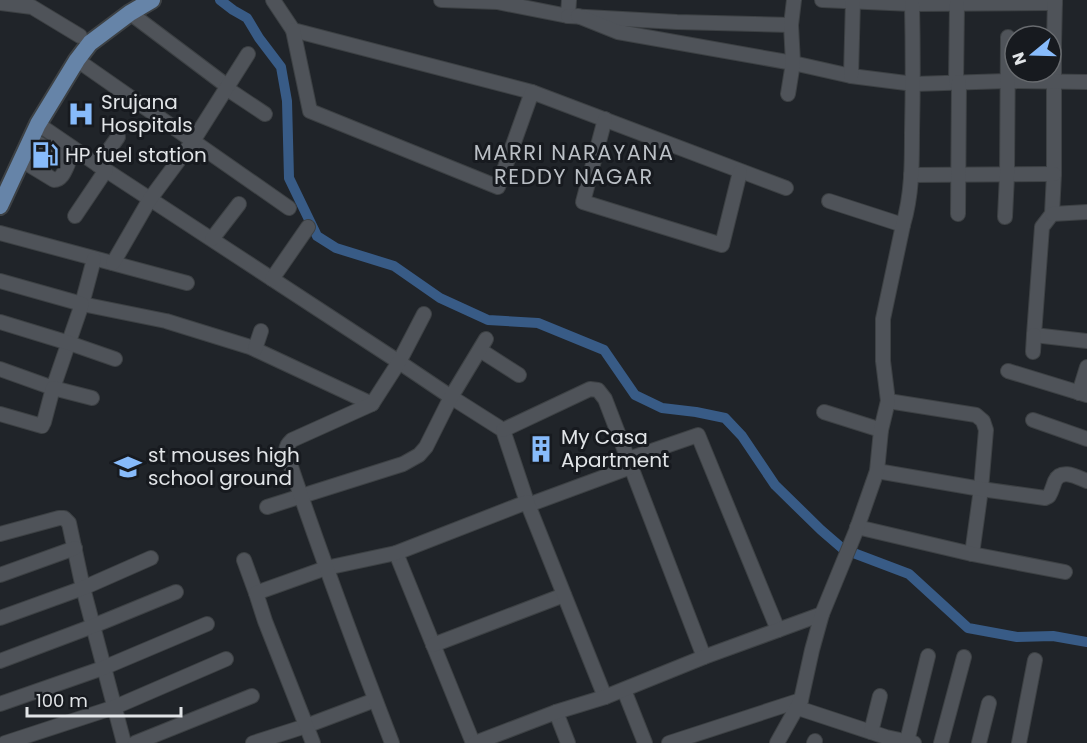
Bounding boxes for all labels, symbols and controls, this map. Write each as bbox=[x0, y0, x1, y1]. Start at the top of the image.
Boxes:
north arrow bbox=[1003, 24, 1063, 84]
text: N bbox=[1006, 49, 1032, 68]
place label: Srujana Hospitals bbox=[101, 88, 193, 139]
hospital icon: Srujana Hospitals bbox=[66, 99, 96, 129]
district label: MARRI NARAYANA REDDY NAGAR bbox=[474, 138, 674, 191]
fuel station icon: HP fuel station bbox=[30, 140, 60, 170]
place label: HP fuel station bbox=[65, 141, 207, 169]
place label: My Casa Apartment bbox=[561, 423, 669, 474]
building icon: My Casa Apartment bbox=[526, 434, 556, 464]
place label: st mouses high school ground bbox=[148, 441, 300, 492]
school or university icon: st mouses high school ground bbox=[113, 452, 143, 482]
scale bar bbox=[27, 680, 182, 718]
text: 100 m bbox=[36, 688, 88, 713]

